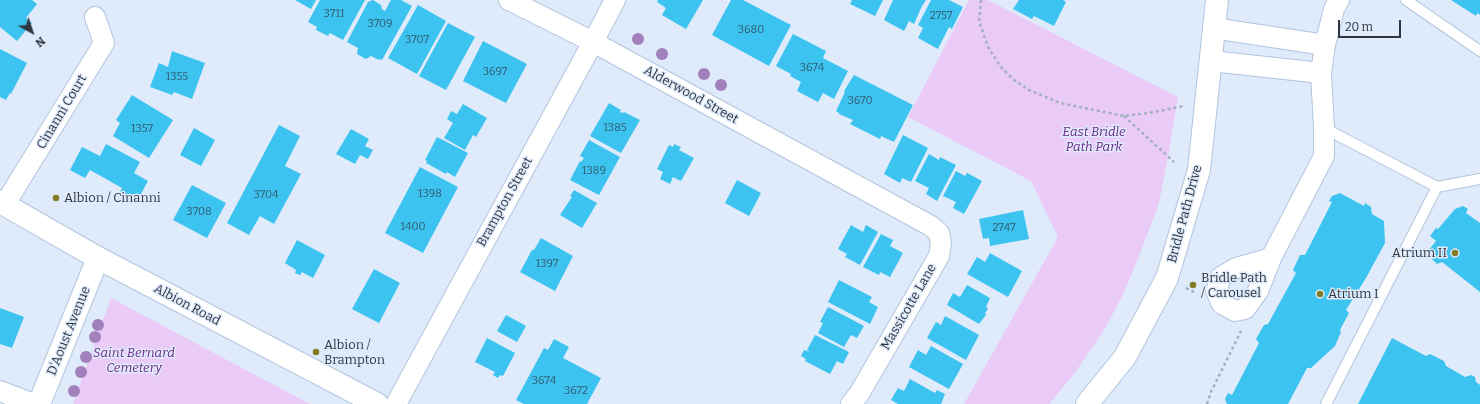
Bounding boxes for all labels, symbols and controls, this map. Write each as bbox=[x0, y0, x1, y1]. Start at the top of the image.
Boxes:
house number: 3711 bbox=[324, 7, 344, 21]
house number: 2757 bbox=[930, 9, 952, 23]
north arrow bbox=[12, 12, 52, 52]
scale bar bbox=[1340, 12, 1403, 38]
house number: 3709 bbox=[367, 17, 393, 31]
text: 20 m bbox=[1345, 20, 1373, 34]
house number: 3680 bbox=[738, 23, 764, 37]
house number: 3707 bbox=[405, 33, 429, 47]
text: N bbox=[33, 34, 47, 49]
house number: 3674 bbox=[800, 61, 824, 75]
street label: Alderwood Street bbox=[641, 63, 741, 127]
house number: 3697 bbox=[483, 65, 507, 79]
house number: 1355 bbox=[166, 70, 188, 84]
street label: Cinanni Court bbox=[34, 72, 90, 152]
house number: 3670 bbox=[848, 94, 872, 108]
house number: 1385 bbox=[603, 121, 627, 135]
house number: 1357 bbox=[131, 122, 153, 136]
park label: East Bridle Path Park bbox=[1062, 124, 1126, 155]
street label: Brampton Street bbox=[474, 154, 536, 250]
street label: Bridle Path Drive bbox=[1164, 163, 1206, 265]
house number: 1389 bbox=[582, 164, 606, 178]
house number: 1398 bbox=[418, 187, 442, 201]
house number: 3704 bbox=[253, 188, 279, 202]
place label: Albion / Cinanni bbox=[64, 190, 161, 206]
marker: Albion / Cinanni bbox=[51, 193, 61, 203]
house number: 3708 bbox=[186, 205, 212, 219]
house number: 1400 bbox=[401, 220, 425, 234]
house number: 2747 bbox=[992, 221, 1016, 235]
place label: Atrium II bbox=[1392, 245, 1447, 261]
marker: Atrium II bbox=[1450, 248, 1460, 258]
house number: 1397 bbox=[536, 257, 558, 271]
street label: Massicotte Lane bbox=[878, 261, 940, 353]
place label: Bridle Path / Carousel bbox=[1201, 270, 1267, 301]
marker: Bridle Path / Carousel bbox=[1188, 280, 1198, 290]
street label: Albion Road bbox=[151, 281, 223, 329]
street label: D'Aoust Avenue bbox=[44, 284, 94, 378]
place label: Atrium I bbox=[1328, 286, 1379, 302]
marker: Atrium I bbox=[1315, 289, 1325, 299]
place label: Albion / Brampton bbox=[324, 337, 385, 368]
park label: Saint Bernard Cemetery bbox=[93, 345, 175, 376]
marker: Albion / Brampton bbox=[311, 347, 321, 357]
house number: 3674 bbox=[532, 374, 556, 388]
house number: 3672 bbox=[564, 384, 588, 398]

